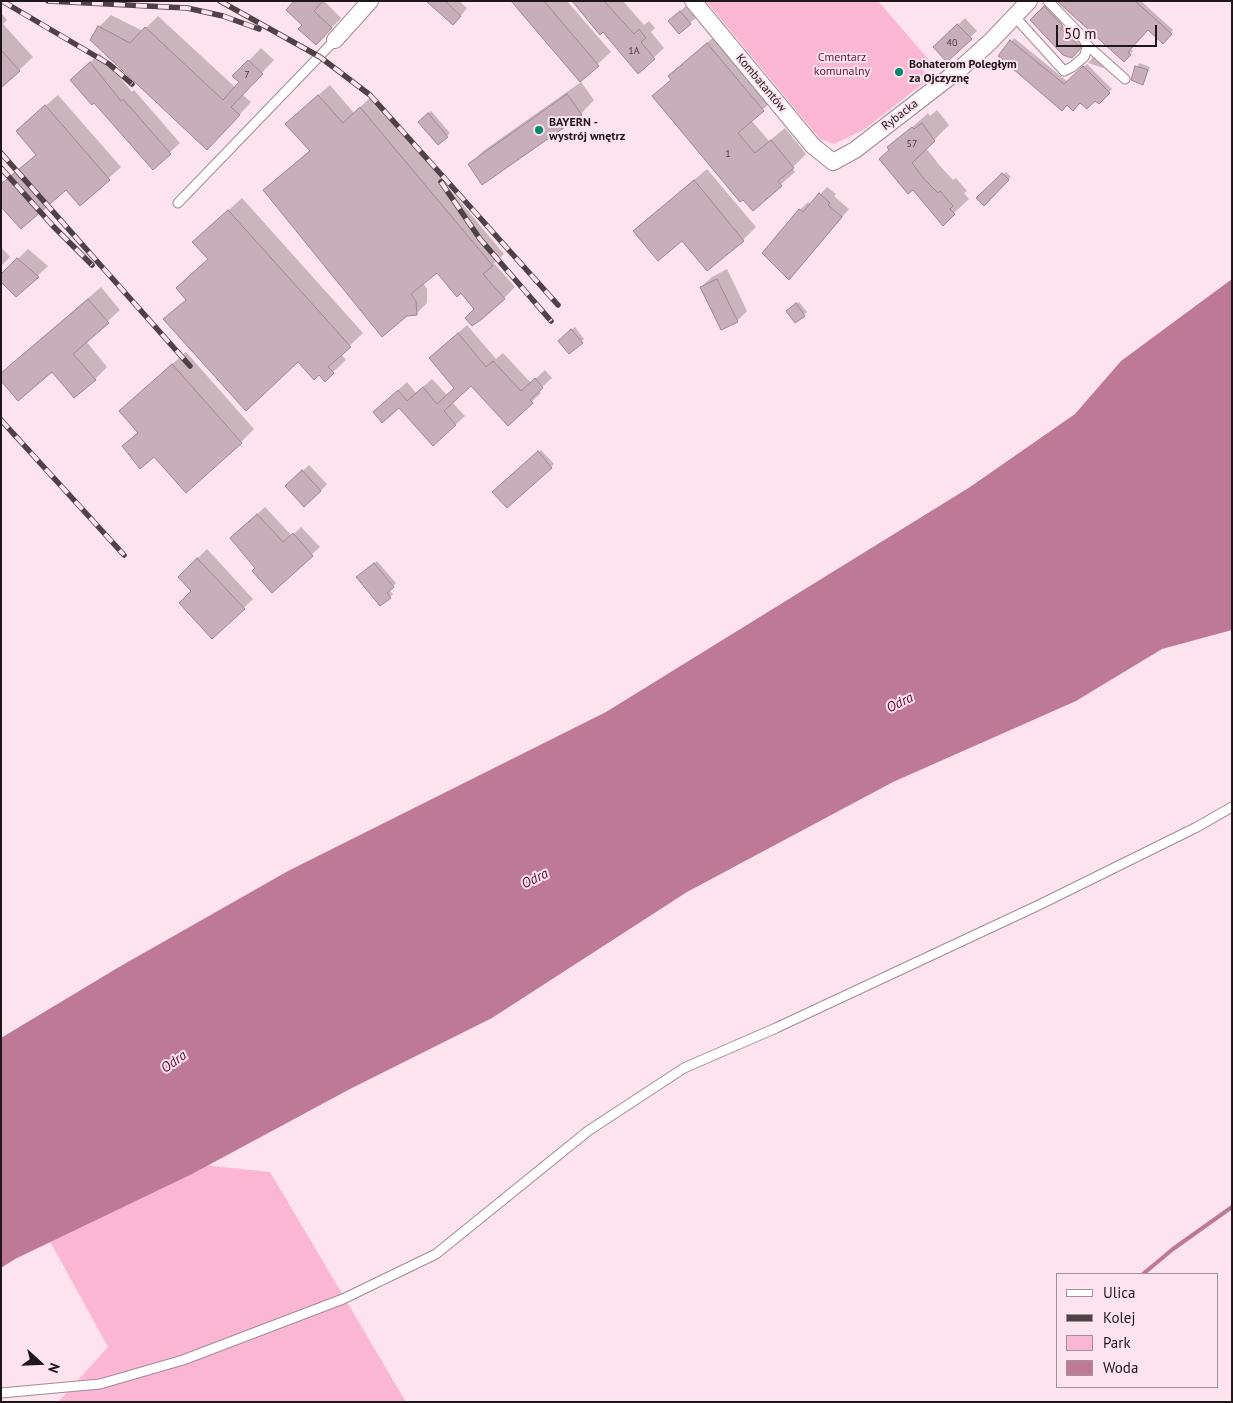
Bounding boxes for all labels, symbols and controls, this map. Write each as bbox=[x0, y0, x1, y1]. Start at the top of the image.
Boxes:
scale bar bbox=[1058, 15, 1159, 47]
text: 50 m bbox=[1064, 24, 1097, 43]
house number: 40 bbox=[947, 37, 957, 49]
house number: 1A bbox=[628, 45, 640, 57]
street label: Kombatantów bbox=[733, 51, 789, 115]
park label: Cmentarz komunalny bbox=[814, 51, 870, 79]
place label: Bohaterom Poległym za Ojczyznę bbox=[909, 58, 1017, 86]
marker: Bohaterom Poległym za Ojczyznę bbox=[893, 66, 905, 78]
house number: 7 bbox=[244, 69, 250, 81]
street label: Rybacka bbox=[879, 96, 921, 134]
place label: BAYERN - wystrój wnętrz bbox=[549, 116, 625, 144]
marker: BAYERN - wystrój wnętrz bbox=[533, 124, 545, 136]
house number: 57 bbox=[907, 138, 917, 150]
house number: 1 bbox=[725, 148, 731, 160]
water label: Odra bbox=[884, 689, 916, 717]
water label: Odra bbox=[519, 865, 551, 893]
water label: Odra bbox=[158, 1047, 190, 1077]
legend bbox=[1056, 1273, 1218, 1388]
text: Ulica bbox=[1103, 1283, 1135, 1302]
text: Kolej bbox=[1103, 1308, 1135, 1327]
text: Park bbox=[1103, 1333, 1131, 1352]
north arrow bbox=[15, 1338, 65, 1388]
text: Woda bbox=[1103, 1358, 1138, 1377]
text: N bbox=[44, 1361, 64, 1376]

